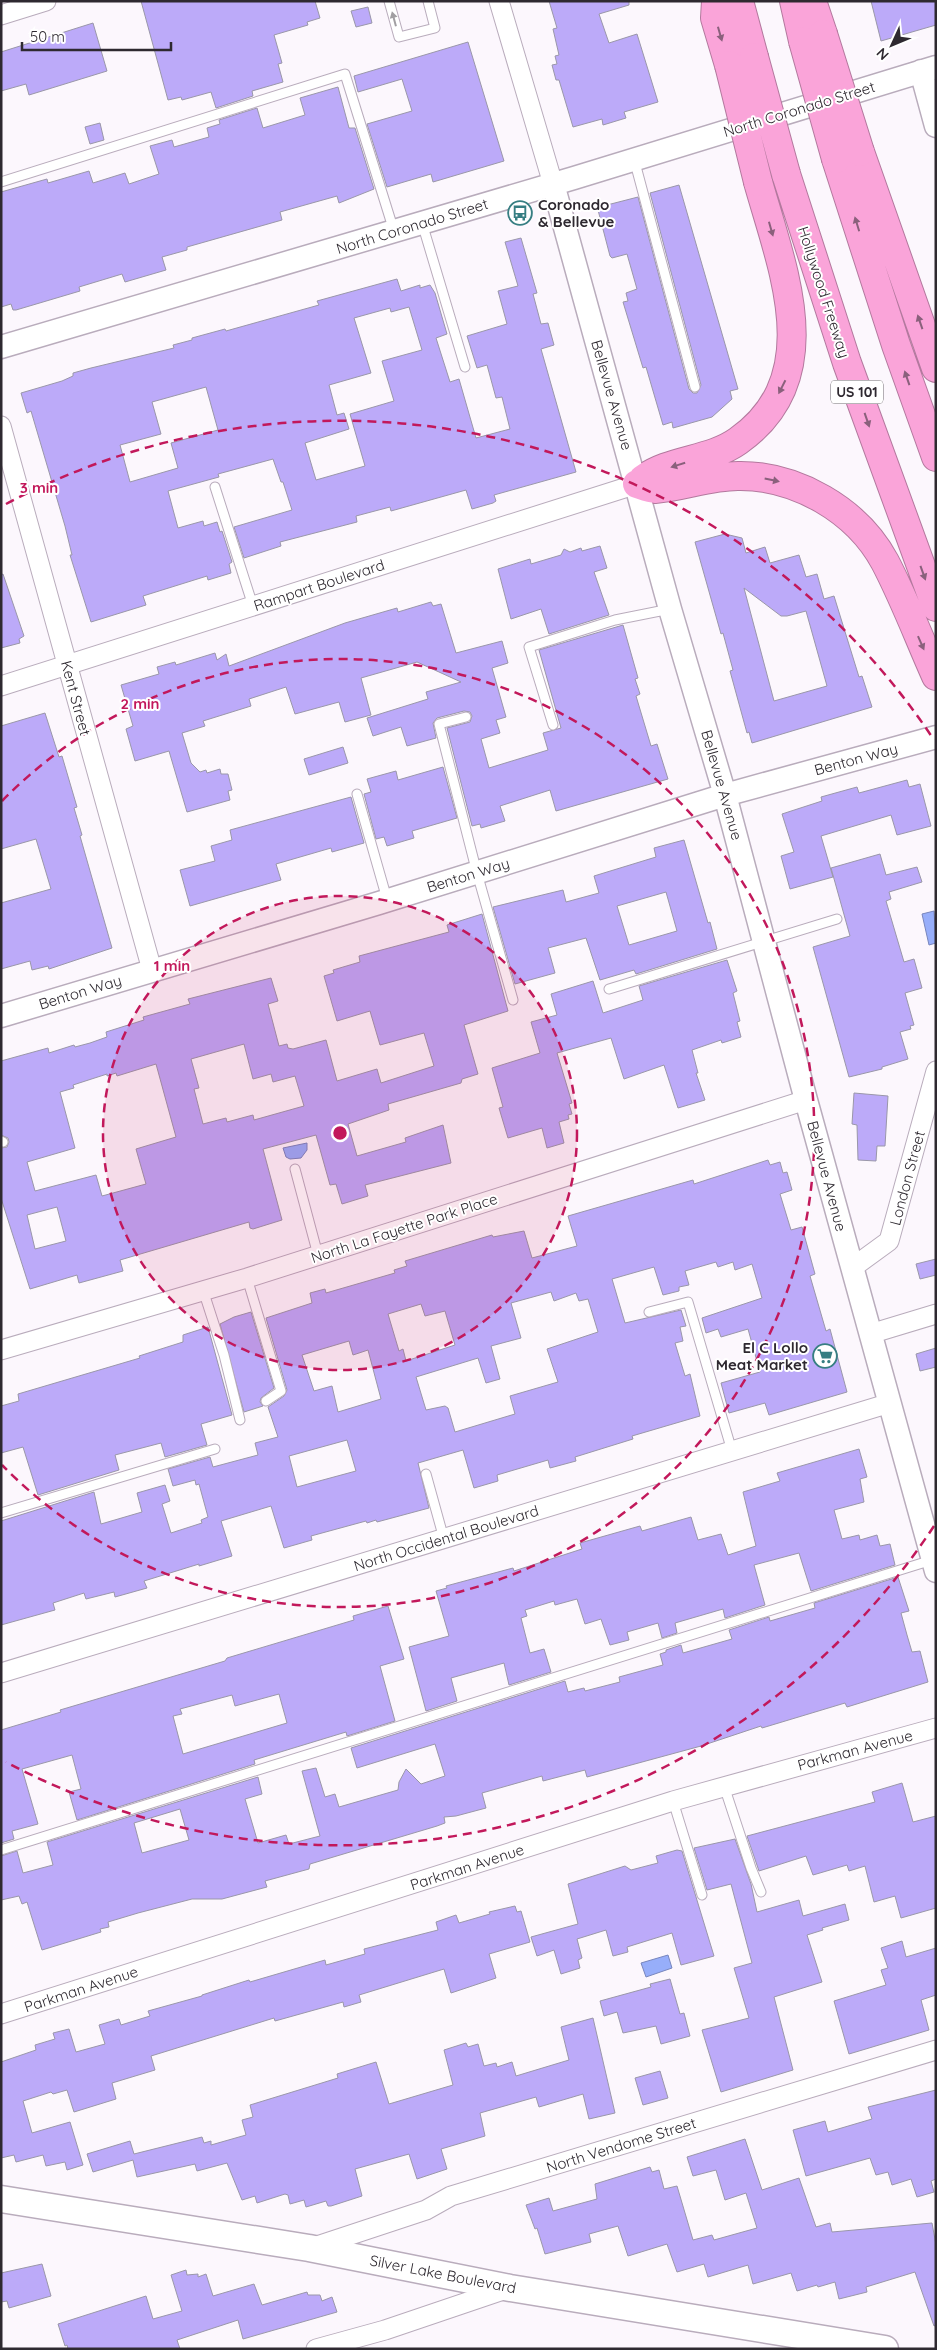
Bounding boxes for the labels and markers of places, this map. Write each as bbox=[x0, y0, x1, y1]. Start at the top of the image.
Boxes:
place label: Coronado & Bellevue bbox=[538, 195, 614, 231]
bus stop icon: Coronado & Bellevue bbox=[507, 200, 533, 226]
centre of rings bbox=[331, 1124, 349, 1142]
place label: El C Lollo Meat Market bbox=[716, 1338, 808, 1374]
supermarket icon: El C Lollo Meat Market bbox=[812, 1343, 838, 1369]

